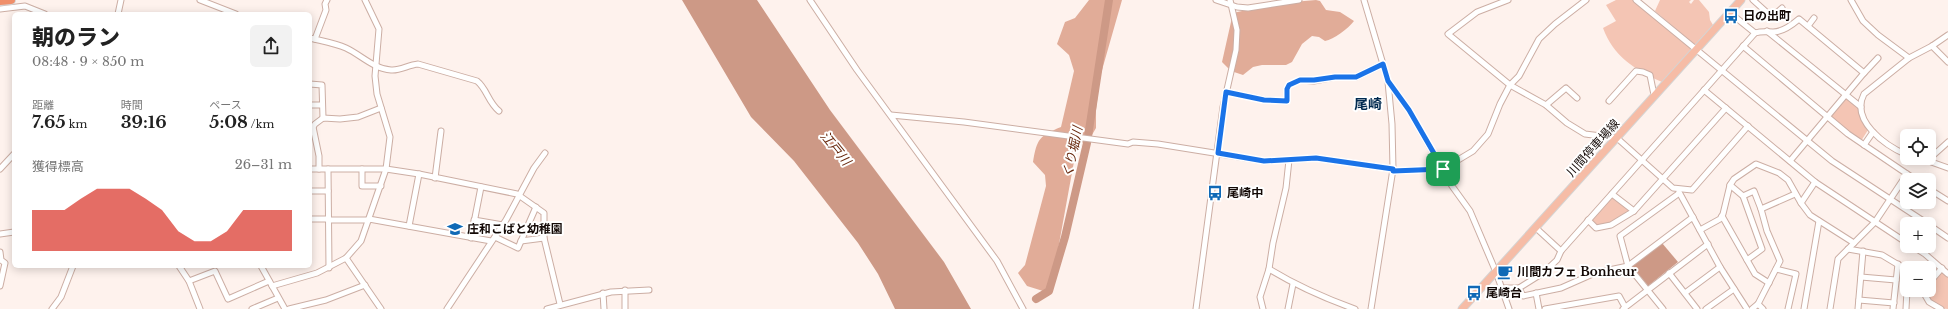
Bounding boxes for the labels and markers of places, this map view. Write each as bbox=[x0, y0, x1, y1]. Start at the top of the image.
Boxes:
bus stop icon: 日の出町 bbox=[1722, 7, 1740, 25]
place label: 日の出町 bbox=[1743, 8, 1791, 23]
pin bbox=[1426, 152, 1460, 186]
bus stop icon: 尾崎中 bbox=[1206, 184, 1224, 202]
place label: 尾崎中 bbox=[1227, 185, 1263, 200]
school or university icon: 庄和こばと幼稚園 bbox=[446, 220, 464, 238]
place label: 庄和こばと幼稚園 bbox=[467, 221, 563, 236]
cafe icon: 川間カフェ Bonheur bbox=[1496, 263, 1514, 281]
place label: 川間カフェ Bonheur bbox=[1517, 264, 1636, 279]
bus stop icon: 尾崎台 bbox=[1465, 284, 1483, 302]
place label: 尾崎台 bbox=[1486, 285, 1522, 300]

